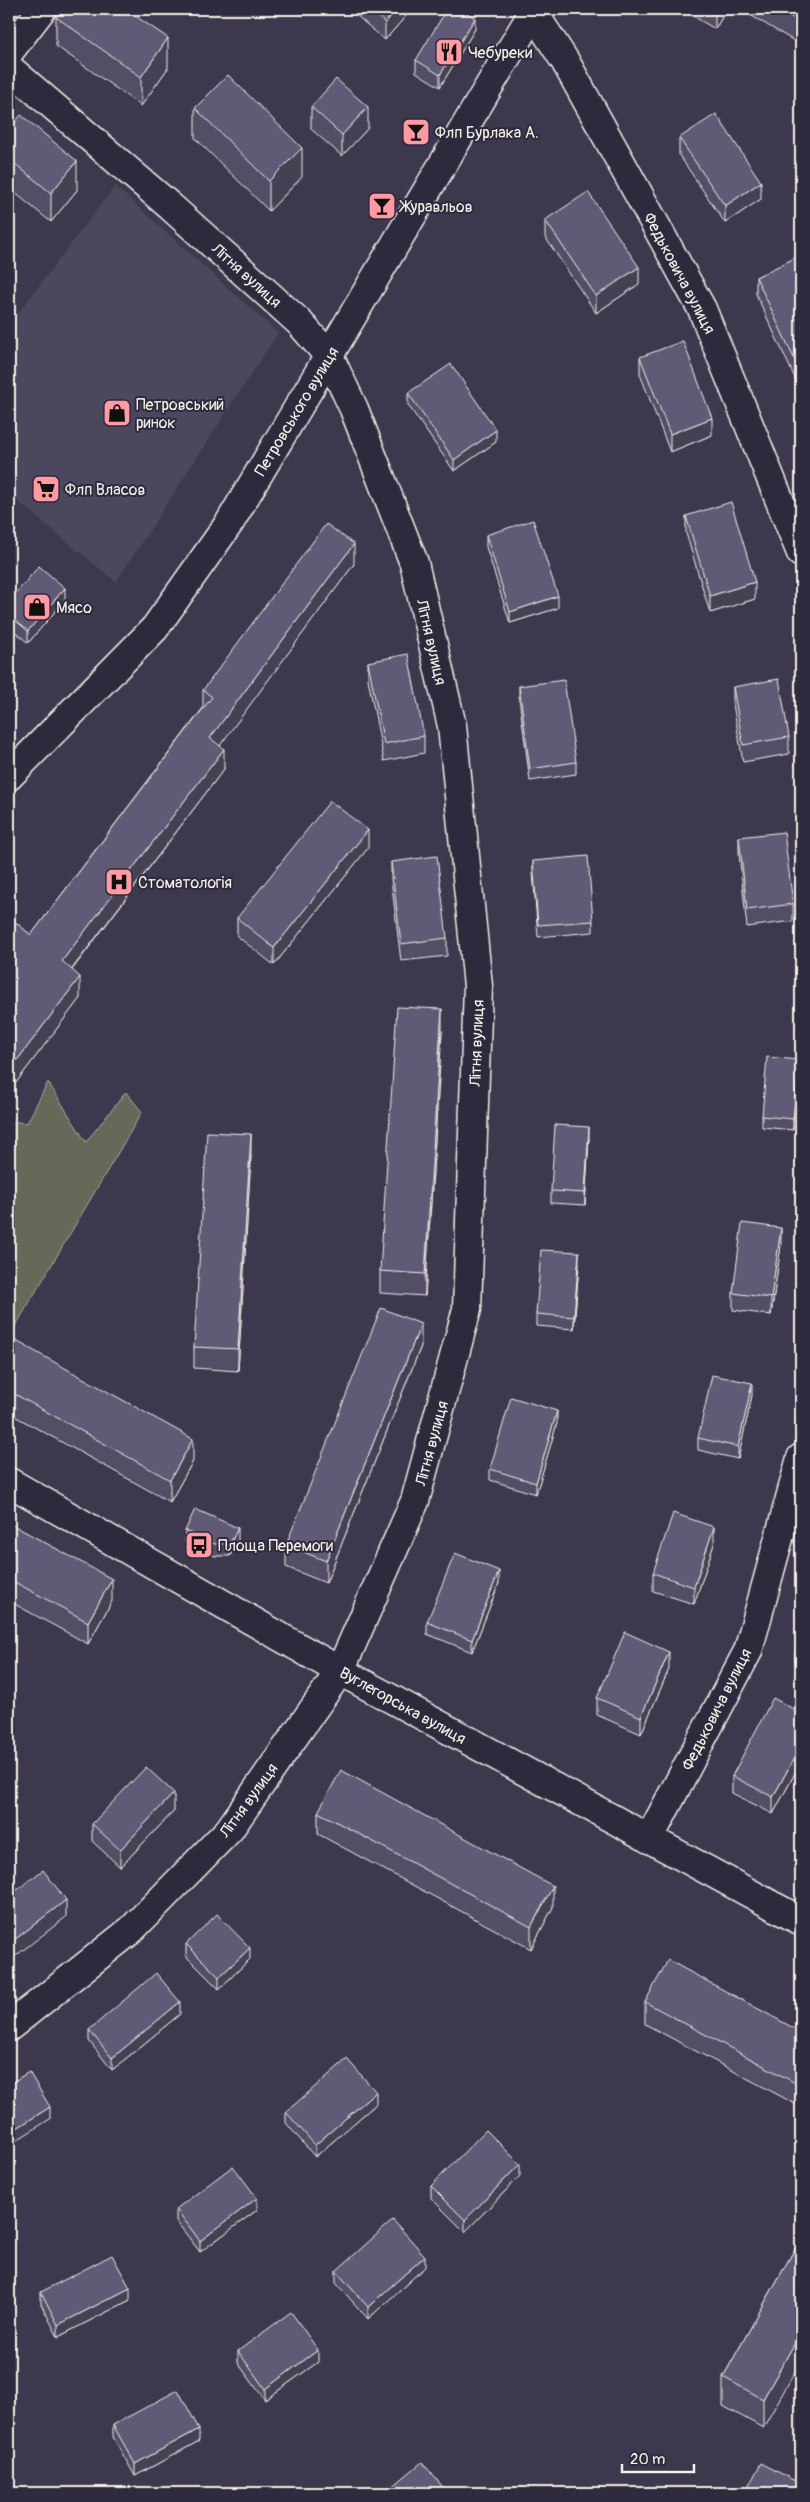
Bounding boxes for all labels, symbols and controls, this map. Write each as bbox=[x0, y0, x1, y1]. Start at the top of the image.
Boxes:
restaurant icon: Чебуреки bbox=[434, 37, 464, 67]
place label: Чебуреки bbox=[468, 43, 532, 63]
bar icon: Флп Бурлака А. bbox=[401, 117, 431, 147]
place label: Флп Бурлака А. bbox=[435, 123, 539, 143]
bar icon: Журавльов bbox=[367, 191, 397, 221]
place label: Журавльов bbox=[398, 197, 473, 217]
street label: Федьковича вулиця bbox=[639, 210, 719, 337]
street label: Літня вулиця bbox=[206, 238, 285, 312]
street label: Петровського вулиця bbox=[250, 343, 343, 480]
place label: Петровський ринок bbox=[136, 395, 224, 433]
shop icon: Петровський ринок bbox=[102, 398, 132, 428]
supermarket icon: Флп Власов bbox=[31, 474, 61, 504]
place label: Флп Власов bbox=[65, 480, 145, 500]
shop icon: Мясо bbox=[22, 592, 52, 622]
street label: Літня вулиця bbox=[411, 597, 451, 687]
place label: Мясо bbox=[56, 598, 92, 618]
hospital icon: Стоматологія bbox=[104, 867, 134, 897]
place label: Стоматологія bbox=[138, 873, 232, 893]
street label: Літня вулиця bbox=[465, 999, 489, 1088]
street label: Літня вулиця bbox=[411, 1399, 453, 1489]
bus stop icon: Площа Перемоги bbox=[184, 1530, 214, 1560]
place label: Площа Перемоги bbox=[218, 1536, 333, 1556]
street label: Федьковича вулиця bbox=[678, 1645, 756, 1774]
street label: Вуглегорська вулиця bbox=[336, 1663, 469, 1749]
street label: Літня вулиця bbox=[214, 1759, 283, 1843]
scale bar bbox=[622, 2442, 695, 2474]
text: 20 m bbox=[630, 2450, 665, 2469]

